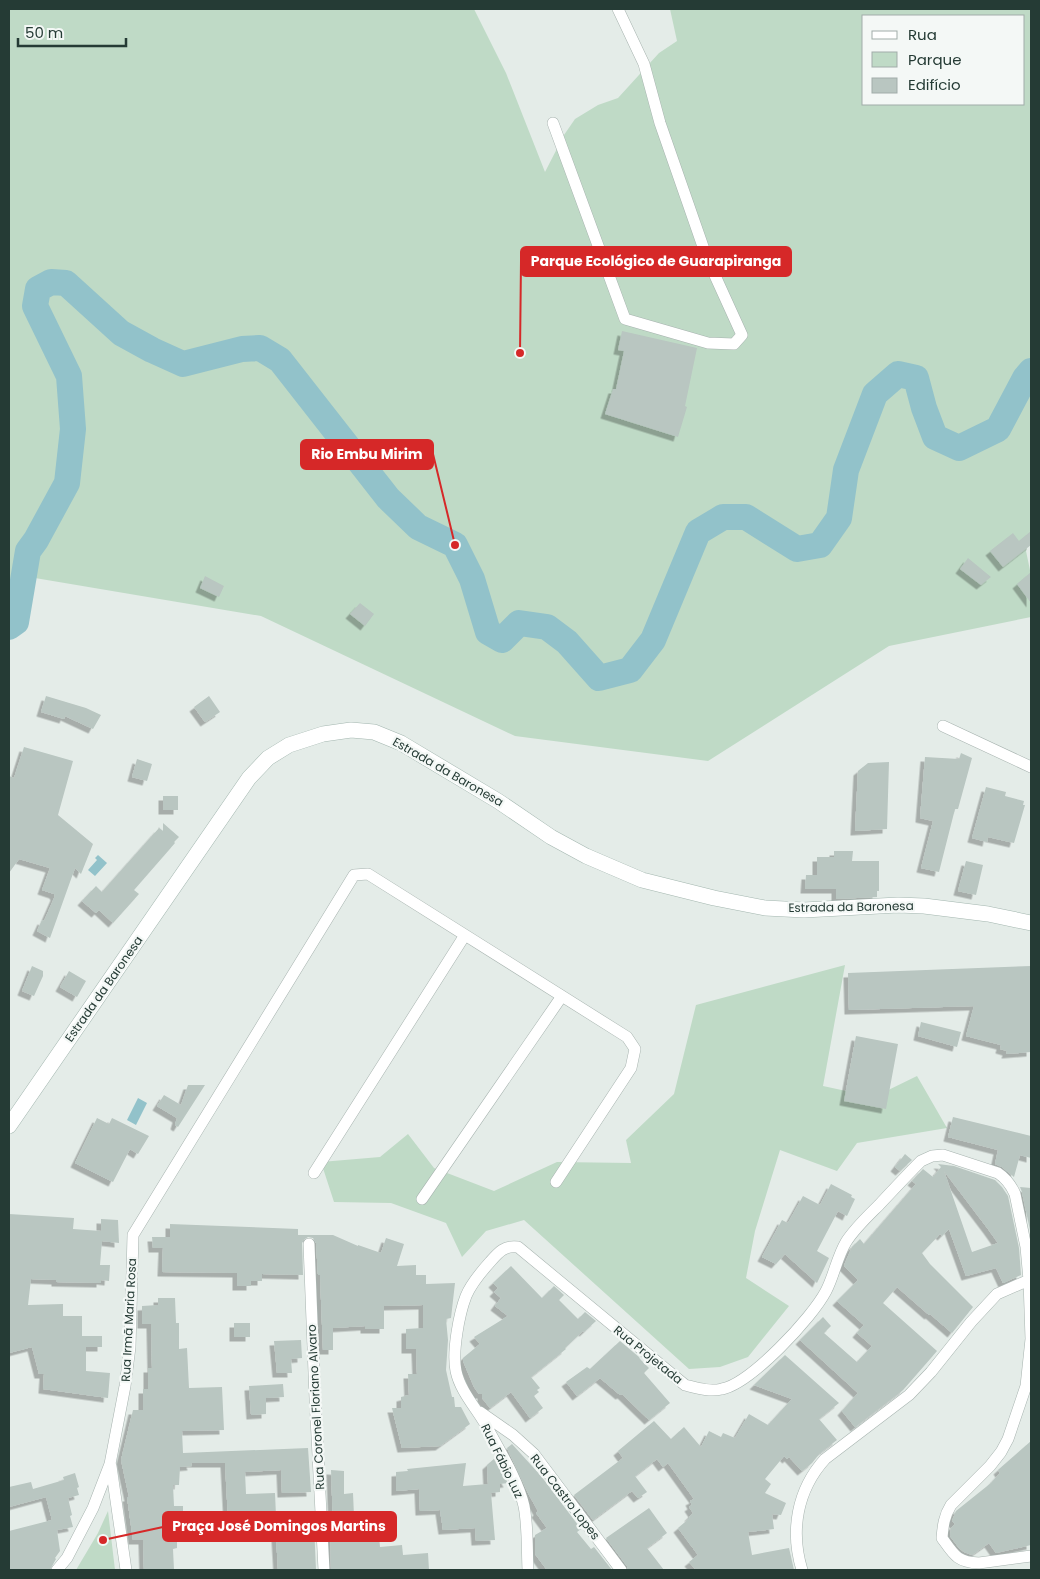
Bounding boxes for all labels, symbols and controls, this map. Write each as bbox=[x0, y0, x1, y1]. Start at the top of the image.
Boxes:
scale bar bbox=[18, 15, 125, 47]
legend bbox=[862, 15, 1025, 105]
text: 50 m bbox=[25, 22, 63, 43]
text: Rua bbox=[908, 24, 937, 45]
text: Parque bbox=[908, 49, 961, 70]
text: Edifício bbox=[908, 74, 961, 95]
callout: Parque Ecológico de Guarapiranga bbox=[521, 247, 791, 276]
text: Parque Ecológico de Guarapiranga bbox=[531, 251, 781, 271]
callout: Rio Embu Mirim bbox=[301, 440, 433, 469]
text: Rio Embu Mirim bbox=[311, 444, 423, 464]
street label: Estrada da Baronesa bbox=[390, 733, 507, 810]
street label: Estrada da Baronesa bbox=[788, 897, 914, 916]
street label: Estrada da Baronesa bbox=[61, 932, 147, 1045]
street label: Rua Irmã Maria Rosa bbox=[117, 1258, 140, 1382]
street label: Rua Projetada bbox=[610, 1321, 687, 1388]
street label: Rua Coronel Floriano Alvaro bbox=[303, 1324, 328, 1490]
street label: Rua Fábio Luz bbox=[477, 1421, 528, 1501]
street label: Rua Castro Lopes bbox=[527, 1450, 604, 1543]
callout: Praça José Domingos Martins bbox=[163, 1512, 396, 1541]
text: Praça José Domingos Martins bbox=[172, 1516, 386, 1536]

